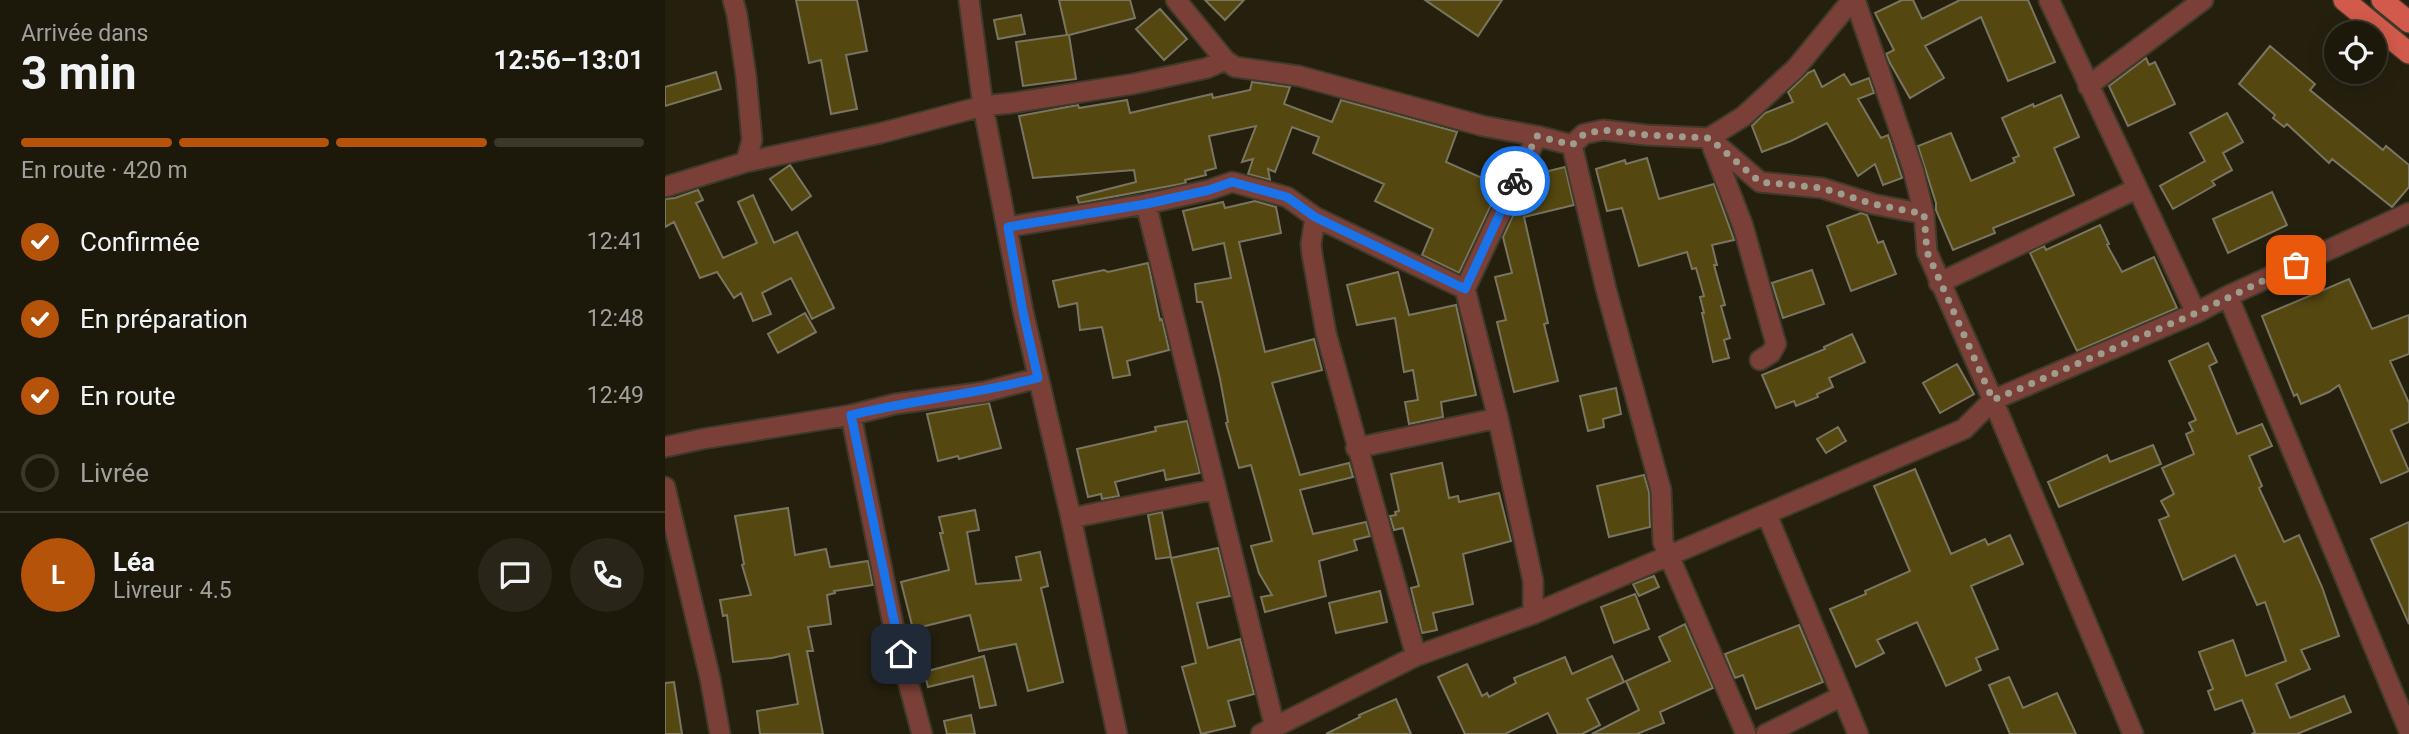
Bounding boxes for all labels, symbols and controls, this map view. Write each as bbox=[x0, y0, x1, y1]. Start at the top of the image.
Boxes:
text: Arrivée dans bbox=[21, 20, 148, 47]
map controls bbox=[2324, 21, 2387, 84]
button: locate bbox=[2324, 21, 2387, 84]
text: 12:56–13:01 bbox=[494, 45, 644, 75]
text: 3 min bbox=[21, 46, 137, 100]
courier bbox=[1480, 146, 1550, 216]
text: En route · 420 m bbox=[21, 157, 188, 184]
icon: bike bbox=[1496, 162, 1534, 200]
icon: check bbox=[21, 223, 59, 261]
text: Confirmée bbox=[80, 227, 200, 257]
text: 12:41 bbox=[587, 228, 644, 255]
pin bbox=[2266, 235, 2326, 295]
icon: bag bbox=[2277, 246, 2315, 284]
icon: check bbox=[21, 300, 59, 338]
text: En préparation bbox=[80, 304, 248, 334]
text: 12:48 bbox=[587, 305, 644, 332]
icon: check bbox=[21, 377, 59, 415]
text: En route bbox=[80, 381, 176, 411]
text: 12:49 bbox=[587, 382, 644, 409]
text: Livrée bbox=[80, 458, 149, 488]
button: chat bbox=[478, 538, 552, 612]
button: phone bbox=[570, 538, 644, 612]
text: Léa bbox=[113, 547, 155, 577]
text: L bbox=[51, 560, 65, 590]
text: Livreur · 4.5 bbox=[113, 577, 232, 604]
pin bbox=[871, 624, 931, 684]
icon: home bbox=[882, 635, 920, 673]

